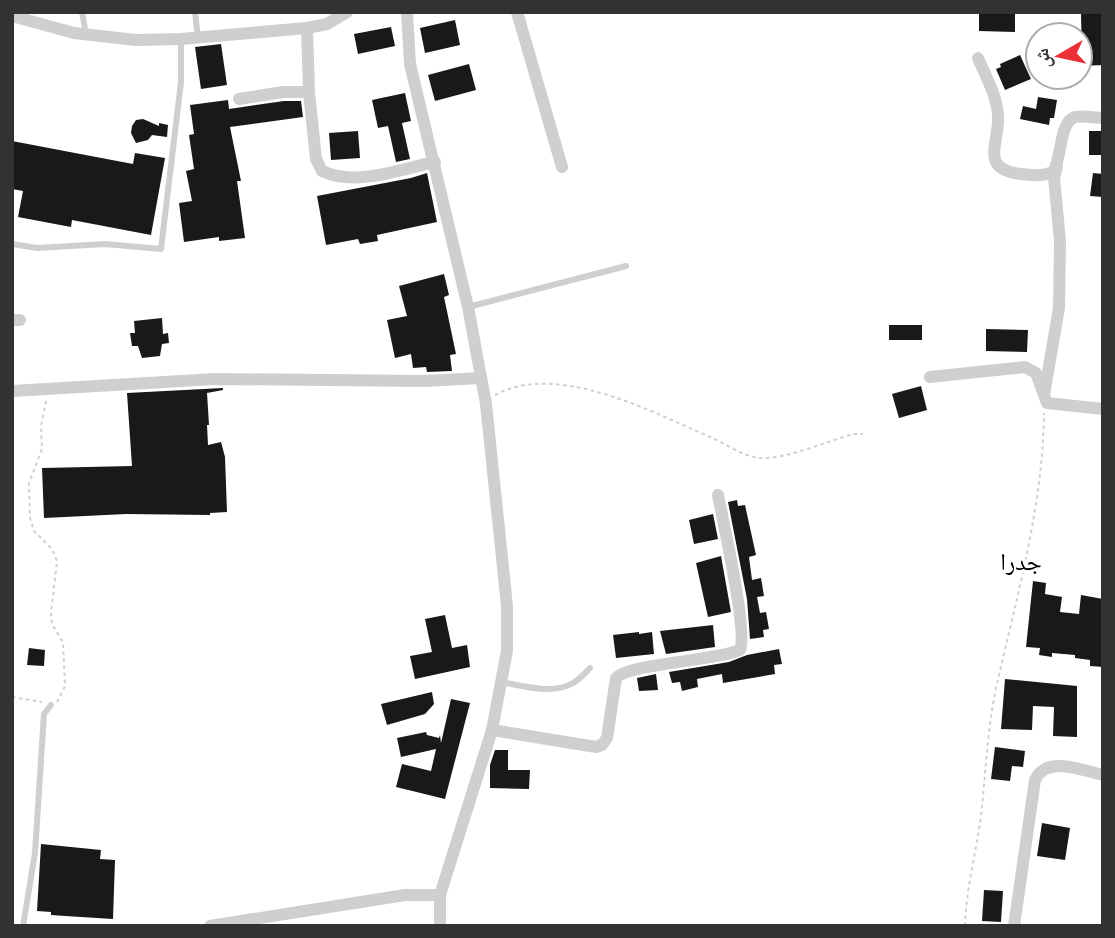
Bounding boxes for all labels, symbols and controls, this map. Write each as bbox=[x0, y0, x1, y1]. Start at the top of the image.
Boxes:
north arrow bbox=[1024, 21, 1094, 91]
text: ش bbox=[1030, 47, 1056, 70]
district label: جدرا bbox=[1000, 548, 1042, 576]

